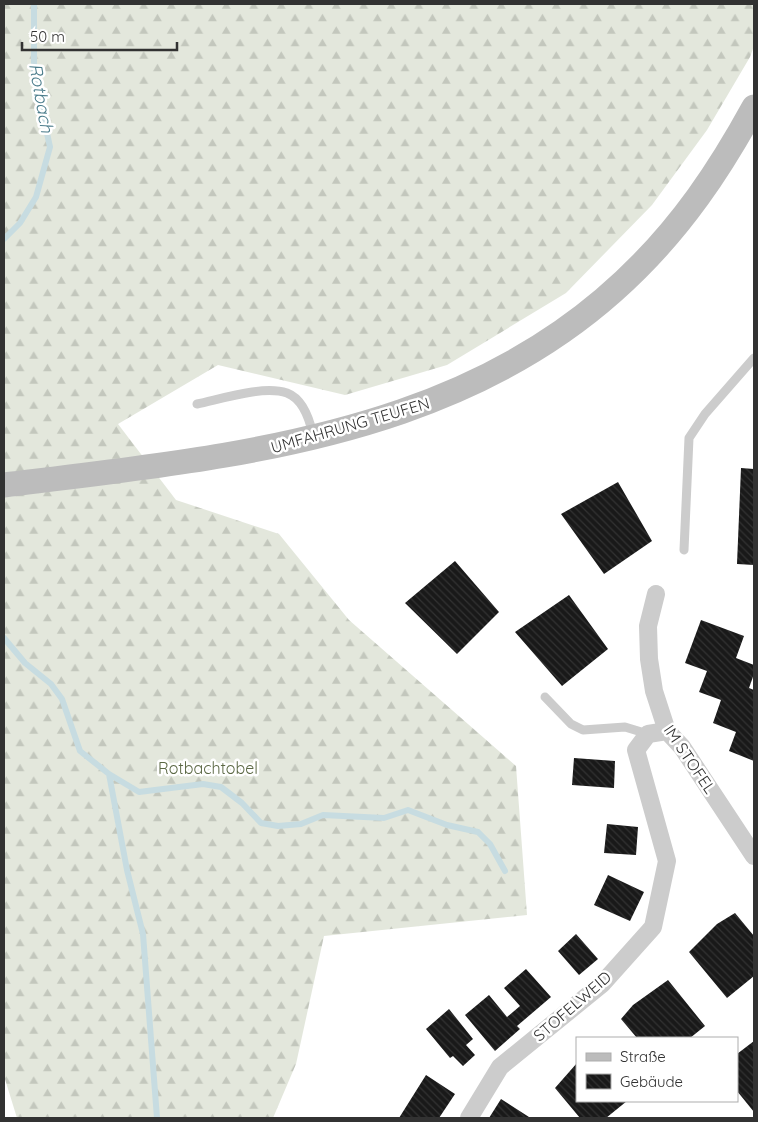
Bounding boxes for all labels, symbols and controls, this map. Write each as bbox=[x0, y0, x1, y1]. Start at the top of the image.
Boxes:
scale bar bbox=[22, 20, 178, 52]
text: 50 m bbox=[30, 27, 65, 46]
water label: Rotbach bbox=[24, 61, 59, 135]
street label: UMFAHRUNG TEUFEN bbox=[268, 393, 432, 457]
street label: IM STOFEL bbox=[660, 721, 721, 798]
park label: Rotbachtobel bbox=[158, 758, 258, 778]
street label: STOFELWEID bbox=[529, 967, 615, 1045]
legend bbox=[576, 1037, 738, 1102]
text: Straße bbox=[620, 1047, 666, 1066]
text: Gebäude bbox=[620, 1072, 683, 1091]

